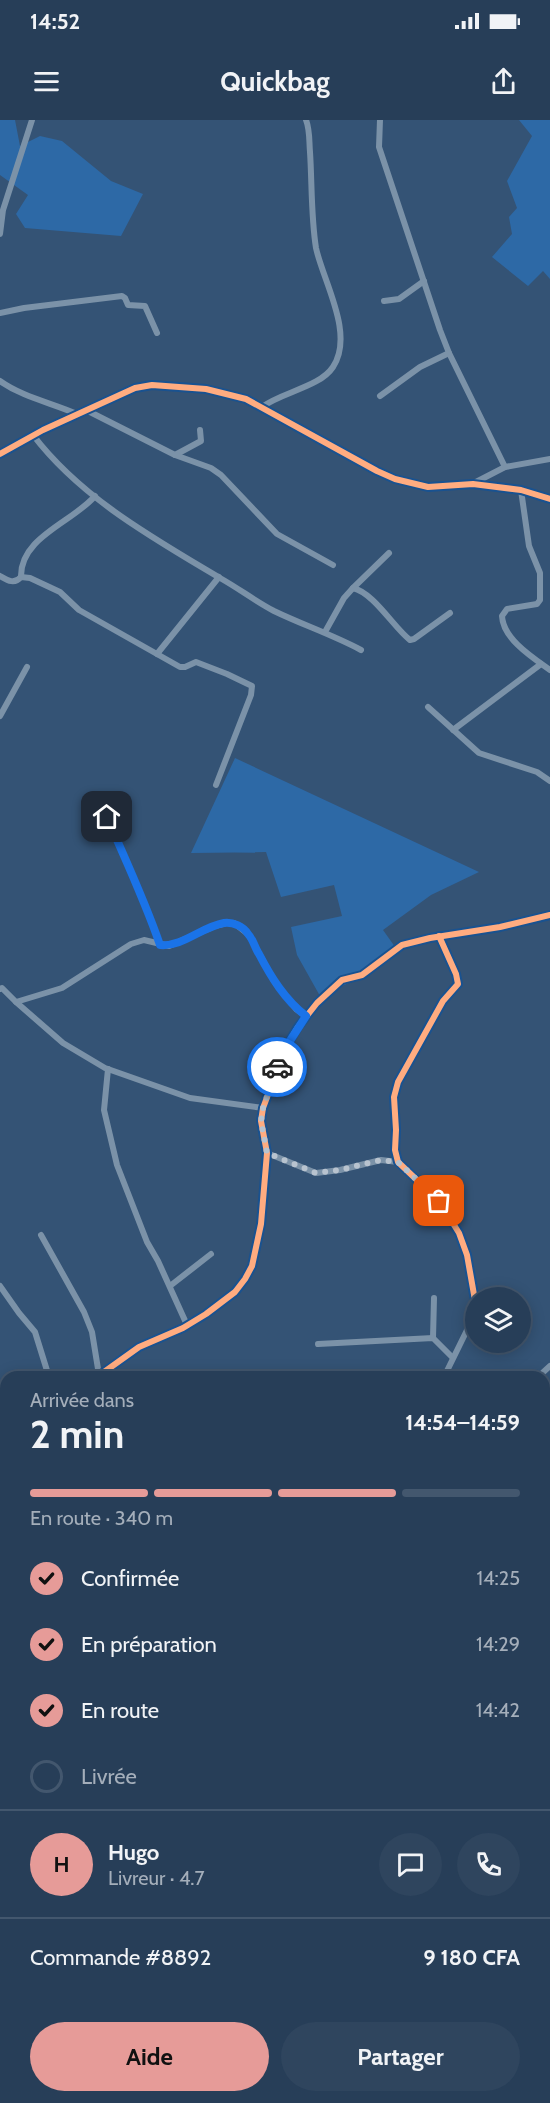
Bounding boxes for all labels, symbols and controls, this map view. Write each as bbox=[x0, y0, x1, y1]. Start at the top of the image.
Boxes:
text: 14:52 bbox=[30, 8, 80, 35]
icon: menu bbox=[30, 65, 63, 98]
text: Quickbag bbox=[220, 65, 330, 98]
icon: share bbox=[487, 65, 520, 98]
pin bbox=[81, 791, 132, 842]
icon: home bbox=[90, 800, 123, 833]
courier bbox=[247, 1037, 307, 1097]
icon: car bbox=[261, 1051, 294, 1084]
pin bbox=[413, 1175, 464, 1226]
icon: bag bbox=[422, 1184, 455, 1217]
map controls bbox=[465, 1287, 531, 1353]
button: layers bbox=[465, 1287, 531, 1353]
text: Arrivée dans bbox=[30, 1388, 134, 1412]
text: 14:54–14:59 bbox=[405, 1409, 520, 1436]
text: 2 min bbox=[30, 1410, 124, 1458]
text: En route · 340 m bbox=[30, 1506, 173, 1530]
icon: check bbox=[30, 1562, 63, 1595]
text: Confirmée bbox=[81, 1565, 179, 1592]
text: 14:25 bbox=[476, 1566, 520, 1590]
icon: check bbox=[30, 1628, 63, 1661]
text: En préparation bbox=[81, 1631, 217, 1658]
text: 14:29 bbox=[476, 1632, 520, 1656]
icon: check bbox=[30, 1694, 63, 1727]
text: En route bbox=[81, 1697, 159, 1724]
text: 14:42 bbox=[476, 1698, 520, 1722]
text: Livrée bbox=[81, 1763, 137, 1790]
button: chat bbox=[379, 1833, 442, 1896]
button: phone bbox=[457, 1833, 520, 1896]
text: Hugo bbox=[108, 1839, 159, 1866]
text: H bbox=[53, 1851, 70, 1878]
text: Livreur · 4.7 bbox=[108, 1866, 204, 1890]
text: Commande #8892 bbox=[30, 1944, 211, 1971]
text: 9 180 CFA bbox=[423, 1944, 520, 1971]
button: Aide bbox=[30, 2022, 269, 2091]
button: Partager bbox=[281, 2022, 520, 2091]

